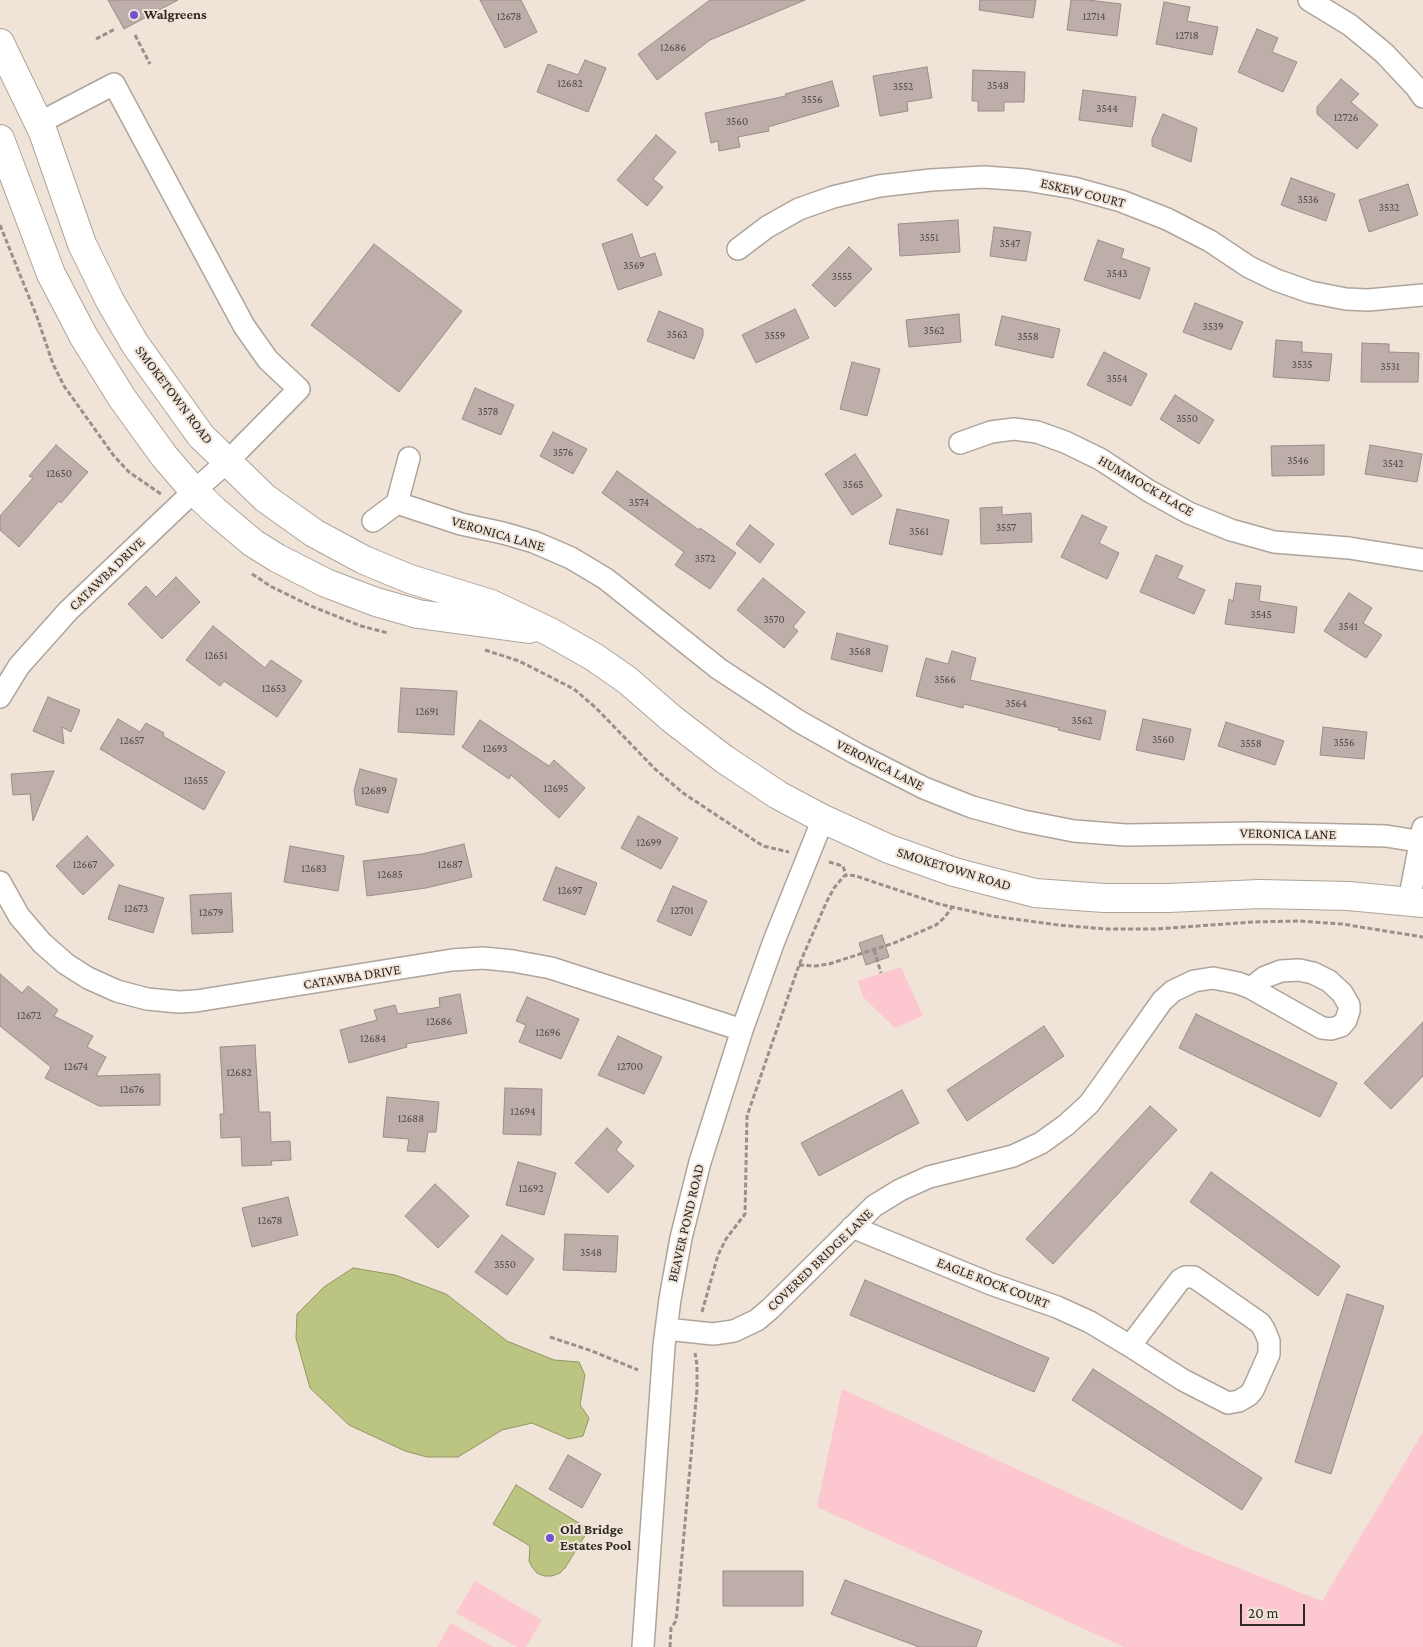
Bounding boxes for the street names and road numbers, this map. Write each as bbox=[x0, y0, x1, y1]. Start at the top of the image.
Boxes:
street label: ESKEW COURT bbox=[1039, 174, 1127, 212]
street label: SMOKETOWN ROAD bbox=[132, 343, 216, 447]
street label: HUMMOCK PLACE bbox=[1095, 452, 1197, 520]
street label: VERONICA LANE bbox=[449, 513, 547, 555]
street label: CATAWBA DRIVE bbox=[66, 534, 148, 614]
street label: VERONICA LANE bbox=[833, 736, 927, 794]
street label: VERONICA LANE bbox=[1240, 825, 1336, 843]
street label: SMOKETOWN ROAD bbox=[895, 844, 1013, 894]
street label: CATAWBA DRIVE bbox=[302, 961, 402, 993]
street label: BEAVER POND ROAD bbox=[664, 1162, 708, 1284]
street label: COVERED BRIDGE LANE bbox=[764, 1205, 876, 1315]
street label: EAGLE ROCK COURT bbox=[934, 1254, 1052, 1312]

